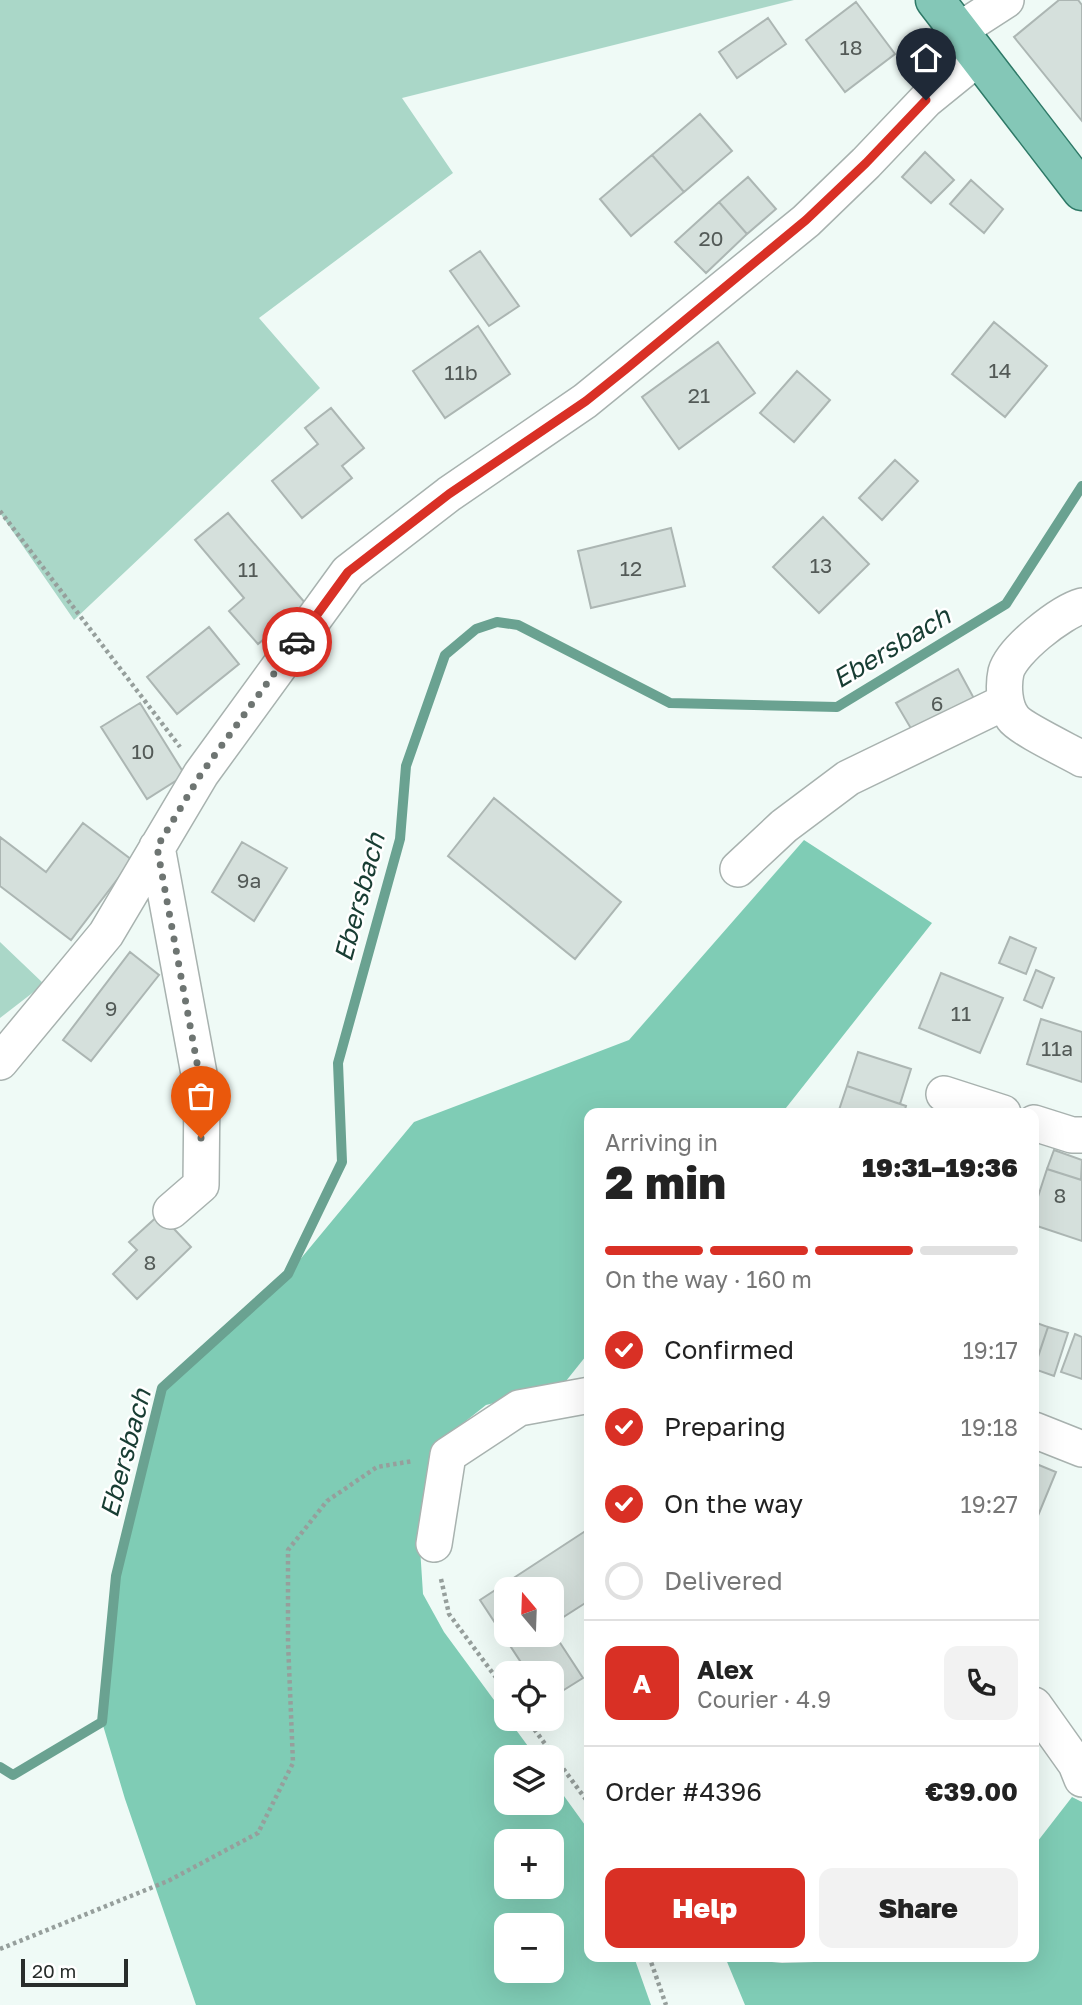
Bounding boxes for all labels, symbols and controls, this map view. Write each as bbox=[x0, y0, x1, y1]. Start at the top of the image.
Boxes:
pin bbox=[896, 28, 956, 100]
house number: 18 bbox=[840, 34, 863, 60]
icon: home bbox=[907, 39, 945, 77]
house number: 20 bbox=[698, 225, 724, 251]
house number: 14 bbox=[989, 357, 1012, 383]
house number: 11b bbox=[444, 359, 478, 385]
house number: 21 bbox=[688, 382, 710, 408]
house number: 13 bbox=[810, 552, 832, 578]
house number: 12 bbox=[620, 555, 642, 581]
house number: 11 bbox=[238, 556, 258, 582]
water label: Ebersbach bbox=[827, 599, 956, 694]
courier bbox=[262, 607, 332, 677]
icon: car bbox=[278, 623, 316, 661]
house number: 6 bbox=[931, 690, 943, 716]
house number: 10 bbox=[131, 738, 155, 764]
water label: Ebersbach bbox=[327, 828, 391, 965]
house number: 9a bbox=[237, 867, 261, 893]
house number: 9 bbox=[105, 995, 117, 1021]
house number: 11 bbox=[951, 1000, 971, 1026]
house number: 11a bbox=[1041, 1035, 1073, 1061]
pin bbox=[171, 1066, 231, 1138]
icon: bag bbox=[182, 1077, 220, 1115]
text: Arriving in bbox=[605, 1128, 718, 1156]
text: 19:31–19:36 bbox=[862, 1152, 1018, 1183]
text: 2 min bbox=[605, 1154, 726, 1209]
house number: 8 bbox=[1054, 1182, 1066, 1208]
house number: 8 bbox=[144, 1249, 156, 1275]
text: On the way · 160 m bbox=[605, 1265, 812, 1293]
icon: check bbox=[605, 1331, 643, 1369]
text: Confirmed bbox=[664, 1334, 794, 1365]
text: 19:17 bbox=[963, 1336, 1018, 1364]
water label: Ebersbach bbox=[93, 1384, 157, 1521]
icon: check bbox=[605, 1408, 643, 1446]
text: Preparing bbox=[664, 1411, 786, 1442]
text: 19:18 bbox=[961, 1413, 1018, 1441]
icon: check bbox=[605, 1485, 643, 1523]
text: On the way bbox=[664, 1488, 803, 1519]
text: 19:27 bbox=[961, 1490, 1018, 1518]
text: Delivered bbox=[664, 1565, 783, 1596]
north arrow bbox=[494, 1577, 564, 1647]
map controls bbox=[494, 1577, 564, 1983]
button: phone bbox=[944, 1646, 1018, 1720]
text: Alex bbox=[697, 1654, 754, 1685]
button: locate bbox=[494, 1661, 564, 1731]
text: A bbox=[633, 1668, 651, 1699]
text: Courier · 4.9 bbox=[697, 1685, 831, 1713]
button: layers bbox=[494, 1745, 564, 1815]
text: Order #4396 bbox=[605, 1776, 762, 1807]
text: €39.00 bbox=[925, 1776, 1018, 1807]
button: + bbox=[494, 1829, 564, 1899]
button: Help bbox=[605, 1868, 805, 1948]
button: Share bbox=[819, 1868, 1018, 1948]
button: − bbox=[494, 1913, 564, 1983]
scale bar bbox=[21, 1956, 128, 1988]
text: 20 m bbox=[32, 1959, 76, 1982]

